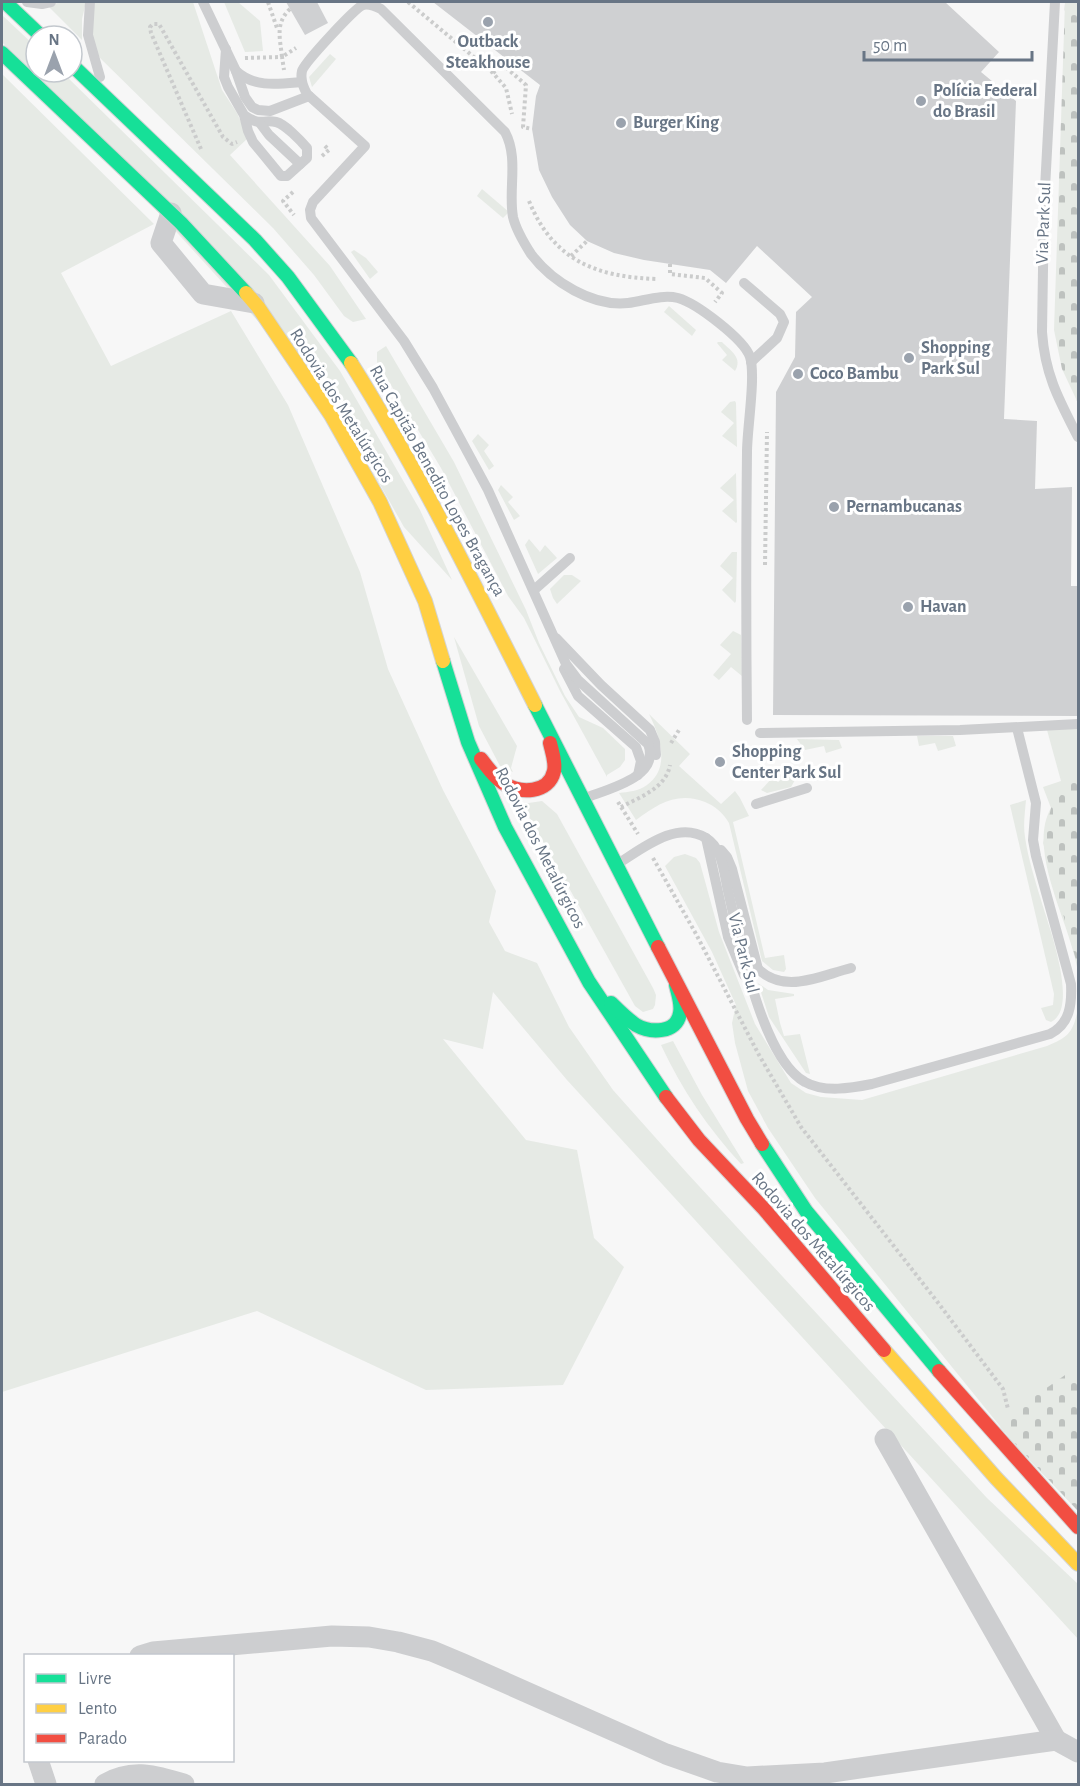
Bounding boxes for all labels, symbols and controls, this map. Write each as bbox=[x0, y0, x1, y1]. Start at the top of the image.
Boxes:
marker: Outback Steakhouse bbox=[481, 15, 495, 29]
north arrow bbox=[24, 24, 84, 84]
scale bar bbox=[864, 24, 1032, 62]
text: N bbox=[48, 32, 60, 48]
place label: Outback Steakhouse bbox=[446, 33, 530, 72]
text: 50 m bbox=[873, 37, 907, 55]
place label: Polícia Federal do Brasil bbox=[933, 82, 1037, 121]
marker: Polícia Federal do Brasil bbox=[914, 94, 928, 108]
place label: Burger King bbox=[633, 114, 720, 132]
marker: Burger King bbox=[614, 116, 628, 130]
street label: Via Park Sul bbox=[1034, 182, 1054, 264]
street label: Rodovia dos Metalúrgicos bbox=[286, 326, 396, 486]
place label: Shopping Park Sul bbox=[921, 339, 991, 378]
marker: Shopping Park Sul bbox=[902, 351, 916, 365]
street label: Rua Capitão Benedito Lopes Bragança bbox=[366, 362, 508, 600]
place label: Coco Bambu bbox=[810, 365, 899, 383]
marker: Coco Bambu bbox=[791, 367, 805, 381]
place label: Pernambucanas bbox=[846, 498, 962, 516]
marker: Pernambucanas bbox=[827, 500, 841, 514]
place label: Havan bbox=[920, 598, 967, 616]
marker: Havan bbox=[901, 600, 915, 614]
place label: Shopping Center Park Sul bbox=[732, 743, 841, 782]
marker: Shopping Center Park Sul bbox=[713, 755, 727, 769]
street label: Rodovia dos Metalúrgicos bbox=[492, 765, 588, 931]
street label: Via Park Sul bbox=[724, 911, 762, 995]
street label: Rodovia dos Metalúrgicos bbox=[748, 1169, 878, 1315]
legend bbox=[24, 1654, 234, 1762]
text: Livre bbox=[78, 1670, 112, 1688]
text: Lento bbox=[78, 1700, 117, 1718]
text: Parado bbox=[78, 1730, 127, 1748]

